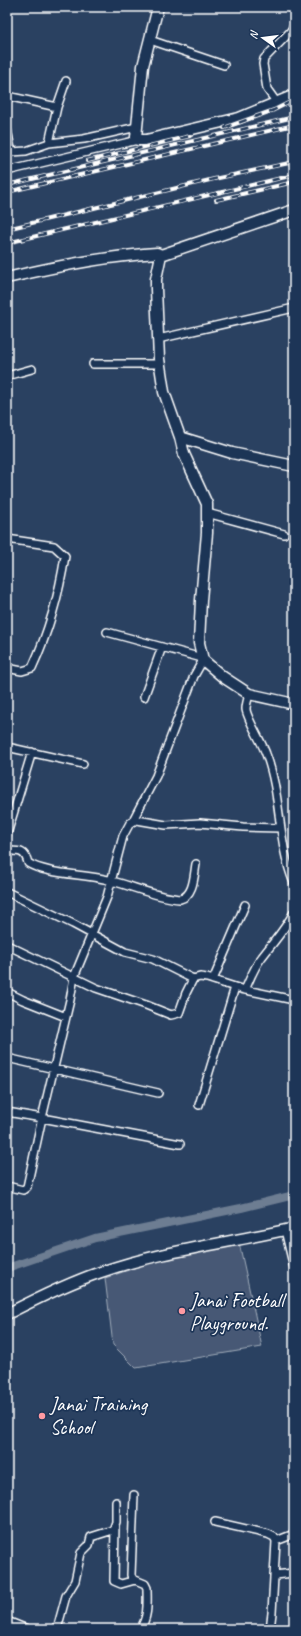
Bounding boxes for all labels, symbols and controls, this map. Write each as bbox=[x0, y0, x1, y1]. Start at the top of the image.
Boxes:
north arrow bbox=[243, 18, 283, 58]
text: N bbox=[246, 28, 261, 41]
place label: Janai Football Playground. bbox=[189, 1288, 287, 1336]
marker: Janai Football Playground. bbox=[177, 1306, 187, 1316]
place label: Janai Training School bbox=[49, 1392, 149, 1440]
marker: Janai Training School bbox=[37, 1411, 47, 1421]

